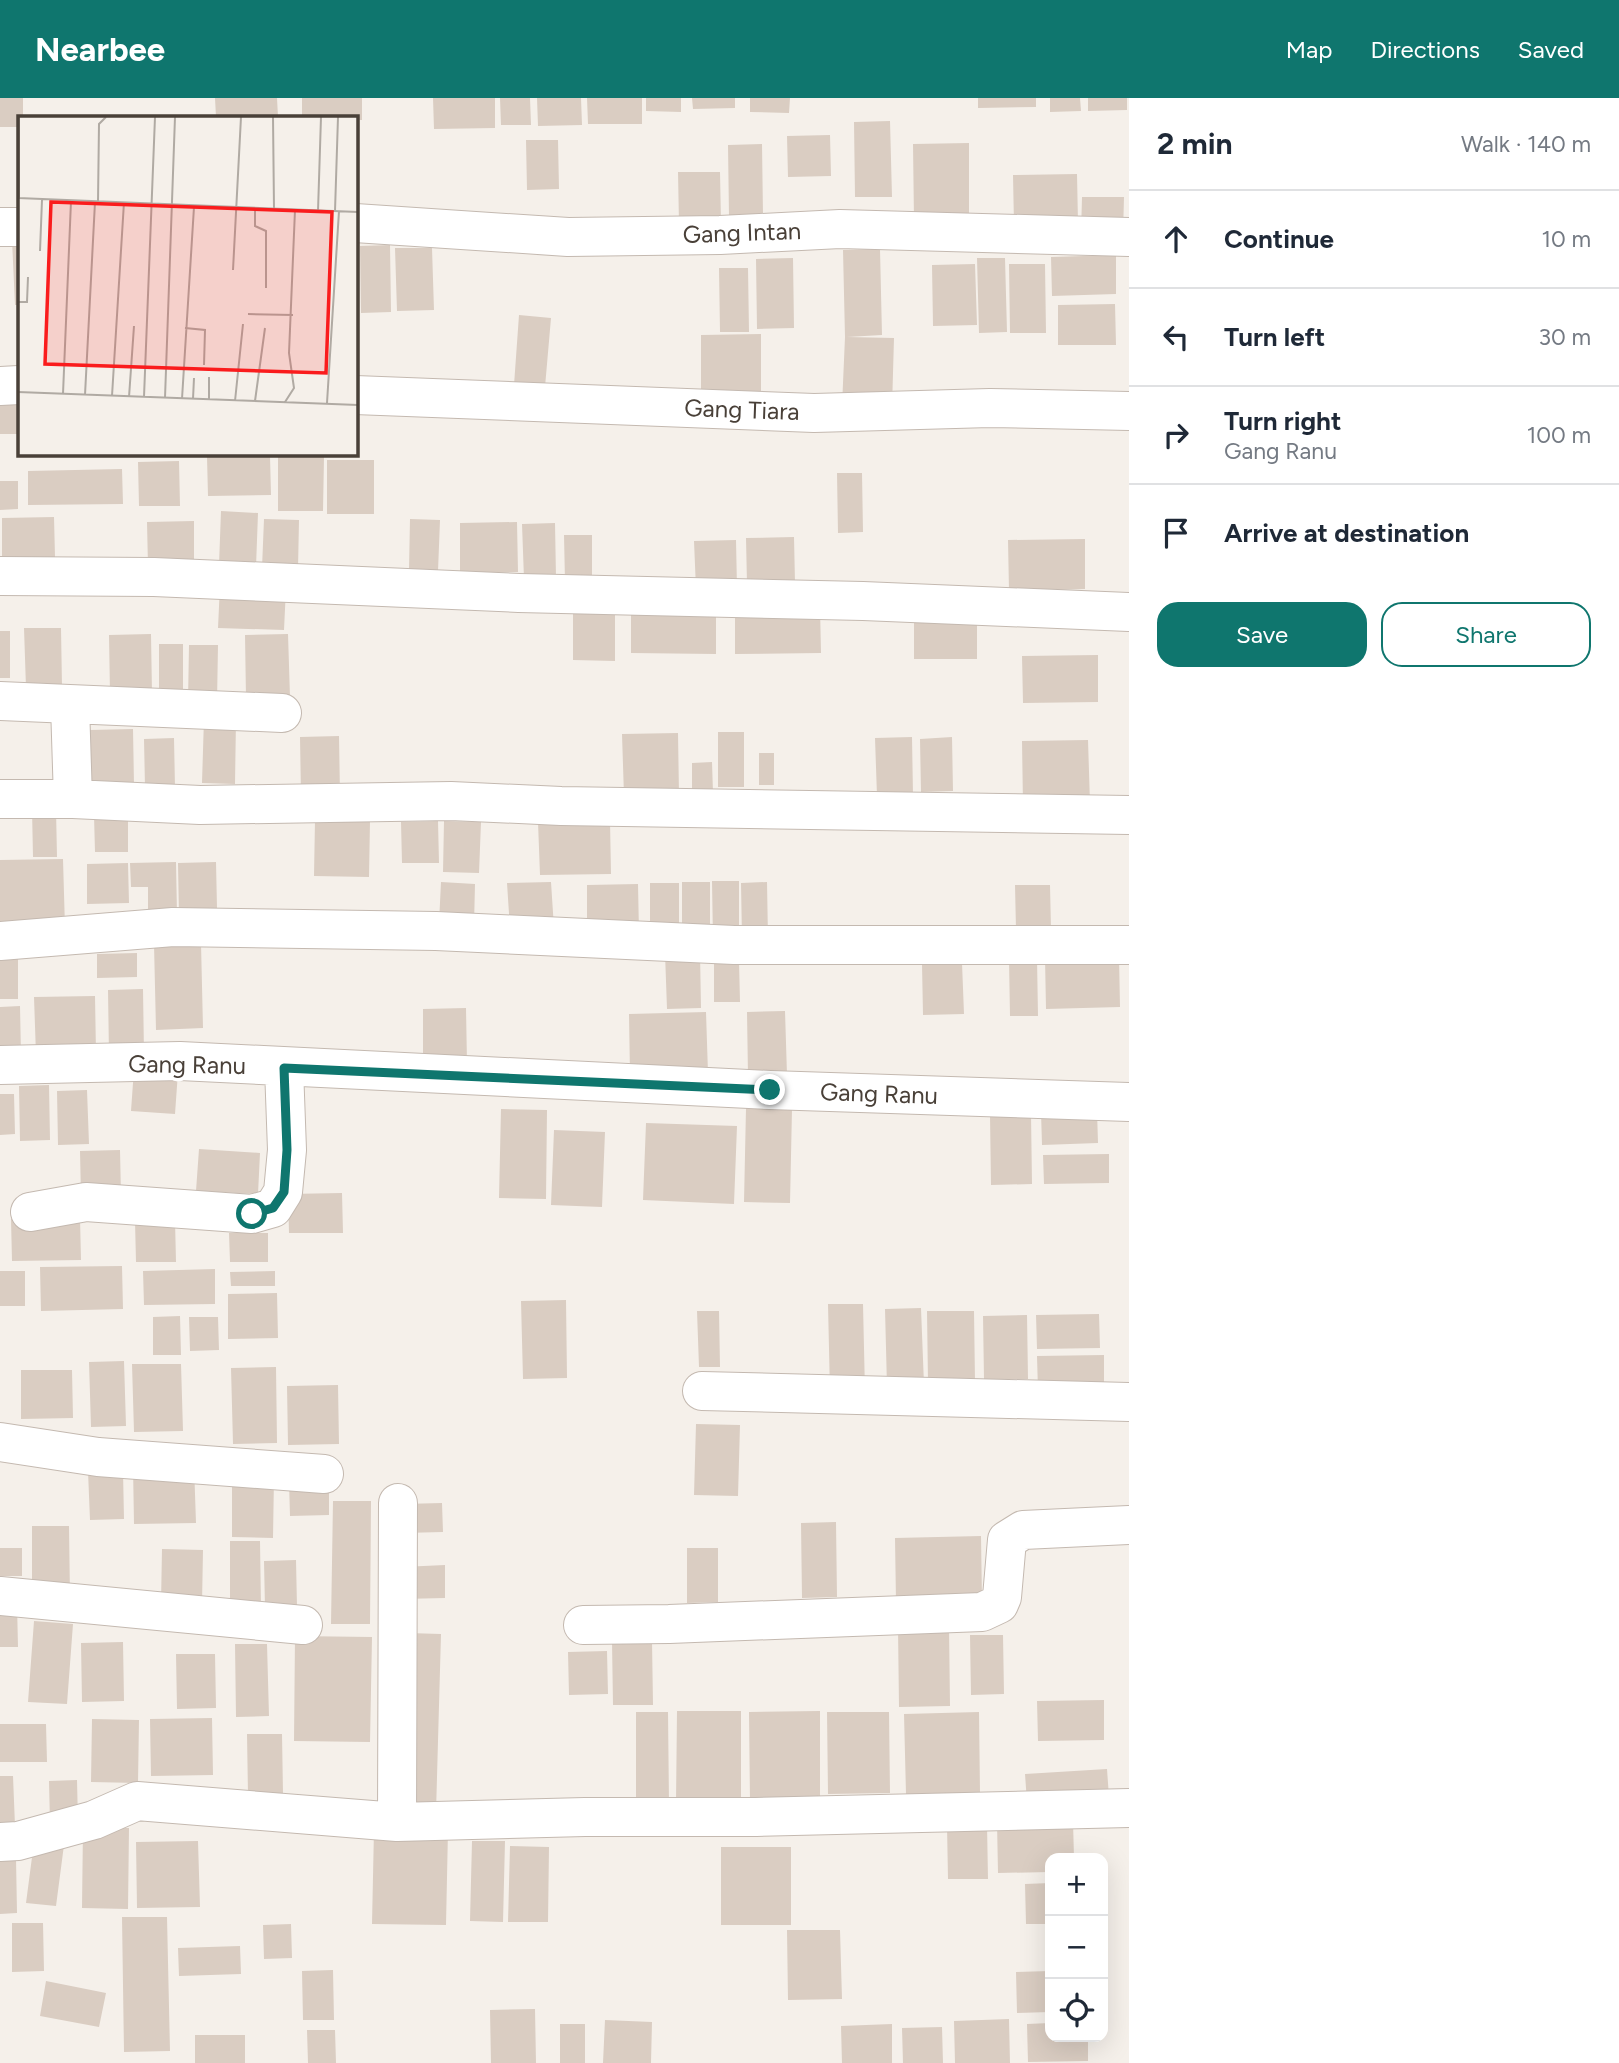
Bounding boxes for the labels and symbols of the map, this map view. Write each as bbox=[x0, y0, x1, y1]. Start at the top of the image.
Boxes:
inset map bbox=[18, 116, 357, 455]
street label: Gang Intan bbox=[682, 216, 802, 249]
street label: Gang Tiara bbox=[684, 393, 800, 426]
street label: Gang Ranu bbox=[128, 1049, 246, 1080]
route end bbox=[754, 1074, 785, 1105]
street label: Gang Ranu bbox=[820, 1077, 938, 1110]
route start bbox=[236, 1198, 267, 1229]

